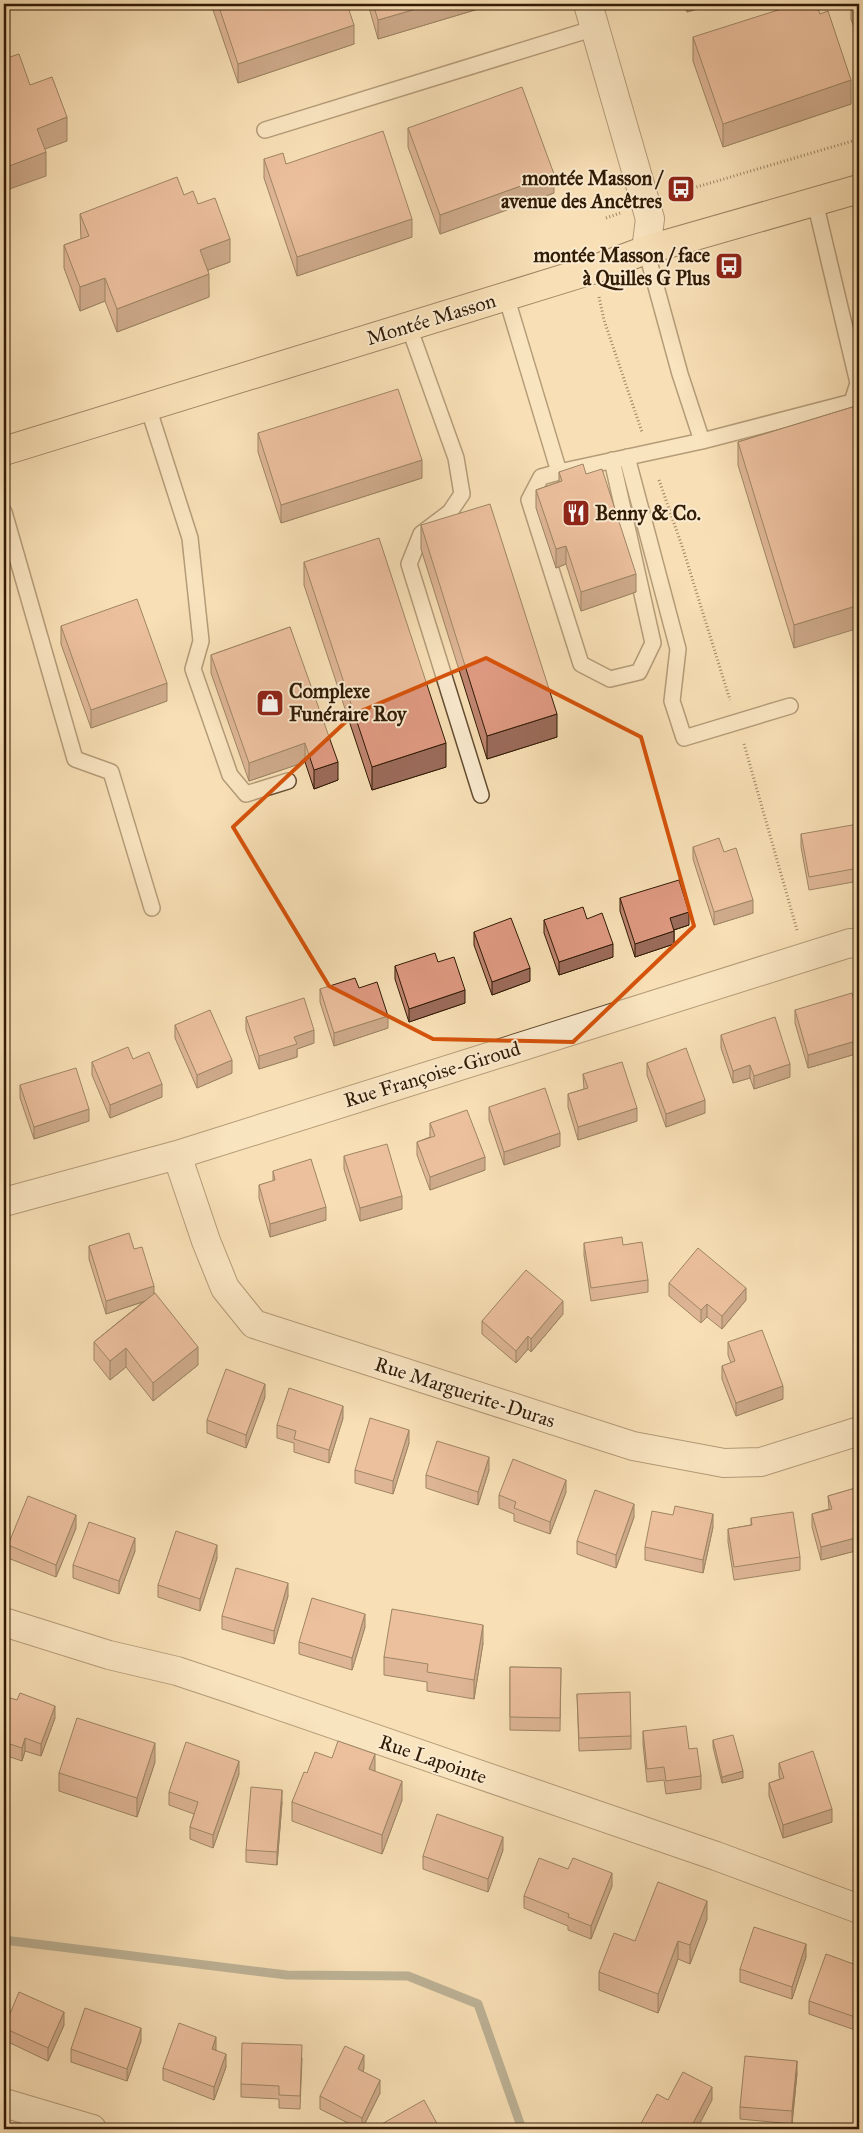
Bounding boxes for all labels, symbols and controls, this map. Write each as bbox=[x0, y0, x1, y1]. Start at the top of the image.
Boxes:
place label: montée Masson / avenue des Ancêtres bbox=[501, 166, 665, 213]
bus stop icon: montée Masson / avenue des Ancêtres bbox=[666, 174, 696, 204]
place label: montée Masson / face à Quilles G Plus bbox=[533, 243, 711, 291]
bus stop icon: montée Masson / face à Quilles G Plus bbox=[714, 251, 744, 281]
street label: Montée Masson bbox=[363, 288, 499, 350]
restaurant icon: Benny & Co. bbox=[561, 498, 591, 528]
place label: Benny & Co. bbox=[595, 501, 701, 526]
place label: Complexe Funéraire Roy bbox=[289, 679, 408, 727]
shop icon: Complexe Funéraire Roy bbox=[255, 688, 285, 718]
street label: Rue Françoise-Giroud bbox=[341, 1036, 523, 1112]
street label: Rue Marguerite-Duras bbox=[371, 1351, 558, 1433]
street label: Rue Lapointe bbox=[376, 1729, 490, 1789]

